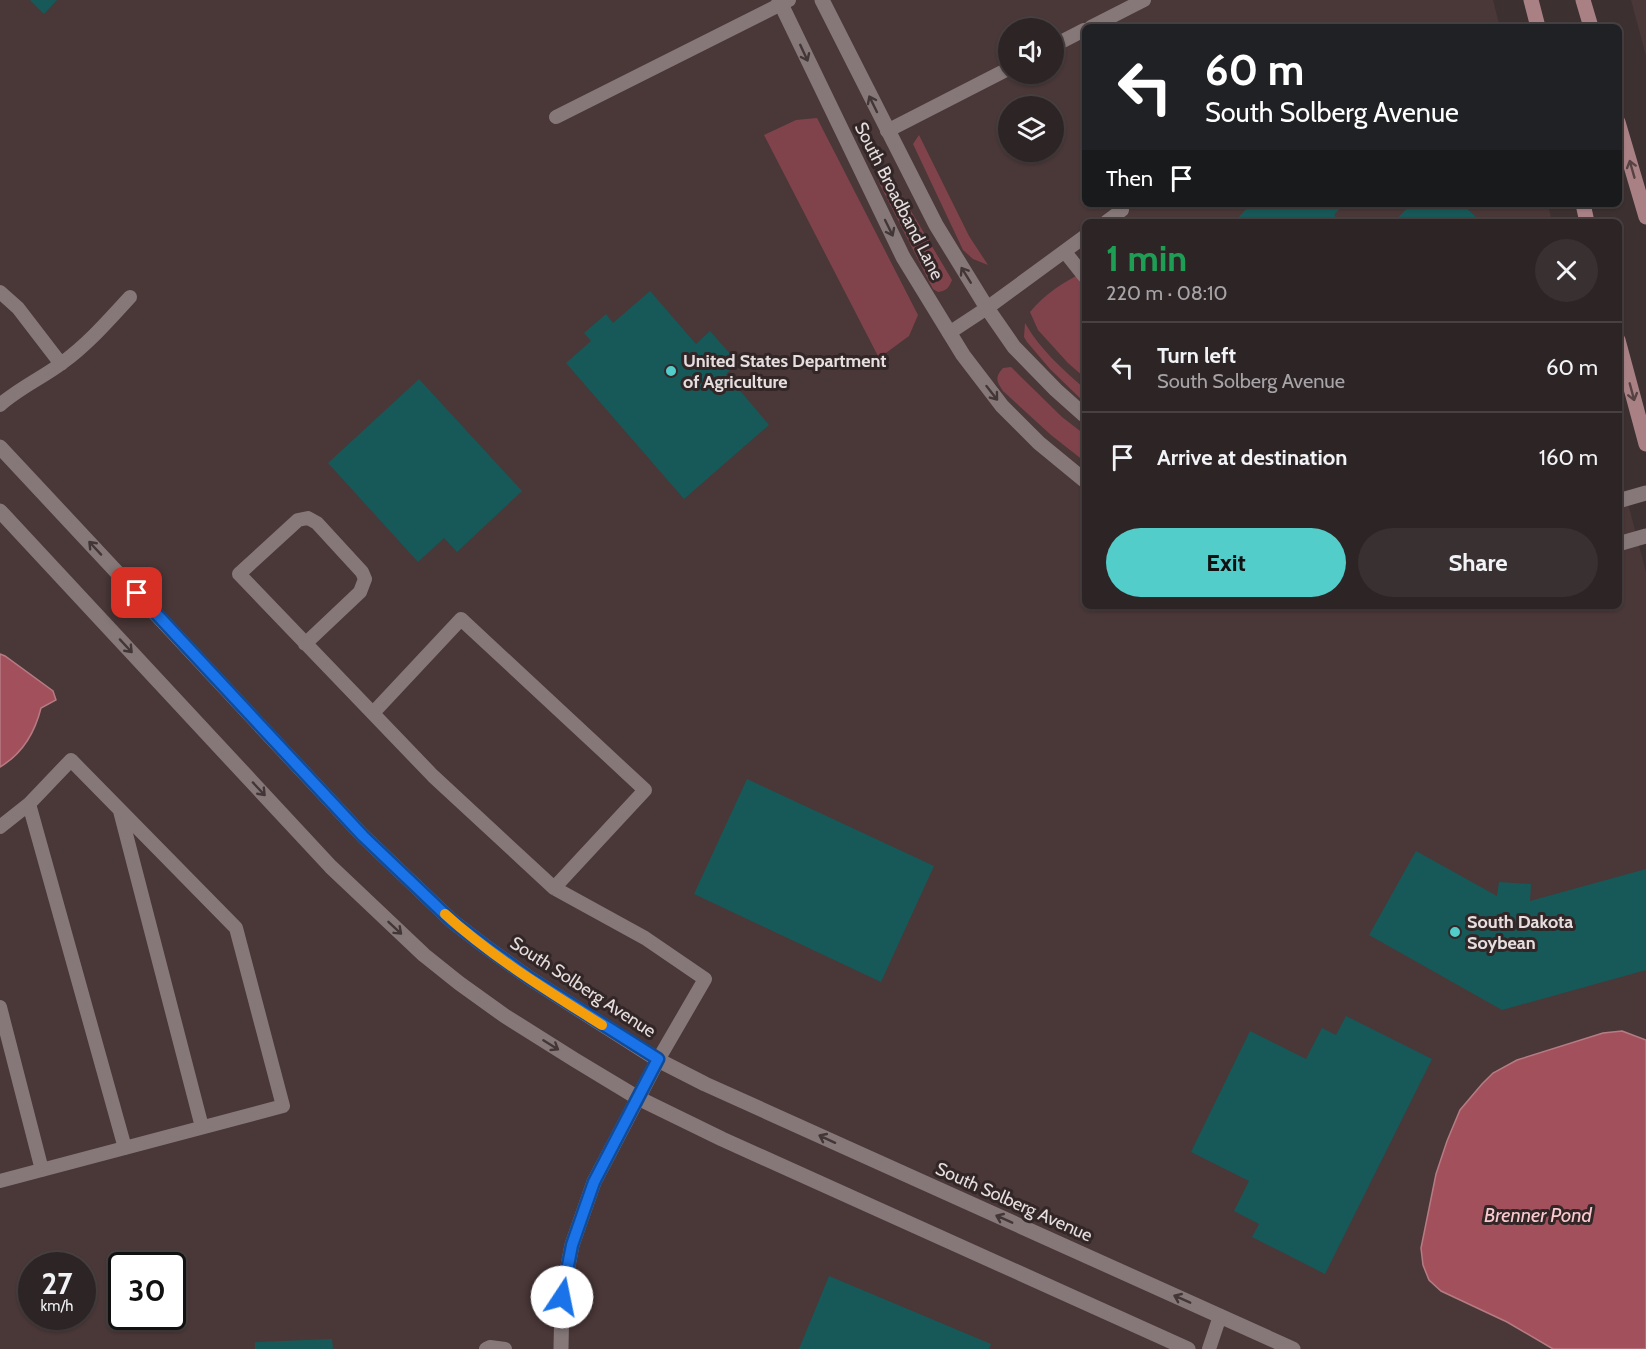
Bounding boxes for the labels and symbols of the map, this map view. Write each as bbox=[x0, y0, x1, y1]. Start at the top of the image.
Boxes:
one-way arrow bbox=[799, 43, 811, 61]
one-way arrow bbox=[867, 95, 879, 113]
street label: South Broadband Lane bbox=[850, 118, 948, 284]
one-way arrow bbox=[1626, 160, 1637, 179]
one-way arrow bbox=[883, 219, 895, 237]
one-way arrow bbox=[960, 267, 972, 284]
place label: United States Department of Agriculture bbox=[683, 350, 887, 393]
marker: United States Department of Agriculture bbox=[664, 364, 678, 378]
one-way arrow bbox=[1627, 382, 1639, 401]
one-way arrow bbox=[986, 385, 999, 401]
one-way arrow bbox=[88, 541, 102, 556]
pin bbox=[111, 567, 162, 618]
one-way arrow bbox=[119, 638, 133, 653]
one-way arrow bbox=[251, 781, 266, 796]
place label: South Dakota Soybean bbox=[1467, 911, 1573, 954]
one-way arrow bbox=[387, 921, 402, 935]
marker: South Dakota Soybean bbox=[1448, 925, 1462, 939]
street label: South Solberg Avenue bbox=[506, 932, 660, 1042]
one-way arrow bbox=[542, 1038, 559, 1051]
one-way arrow bbox=[818, 1132, 836, 1144]
street label: South Solberg Avenue bbox=[932, 1158, 1096, 1246]
water label: Brenner Pond bbox=[1484, 1203, 1593, 1227]
one-way arrow bbox=[996, 1213, 1014, 1225]
speed limit sign: 30 bbox=[108, 1252, 186, 1330]
position arrow bbox=[530, 1265, 594, 1329]
one-way arrow bbox=[1174, 1293, 1192, 1305]

